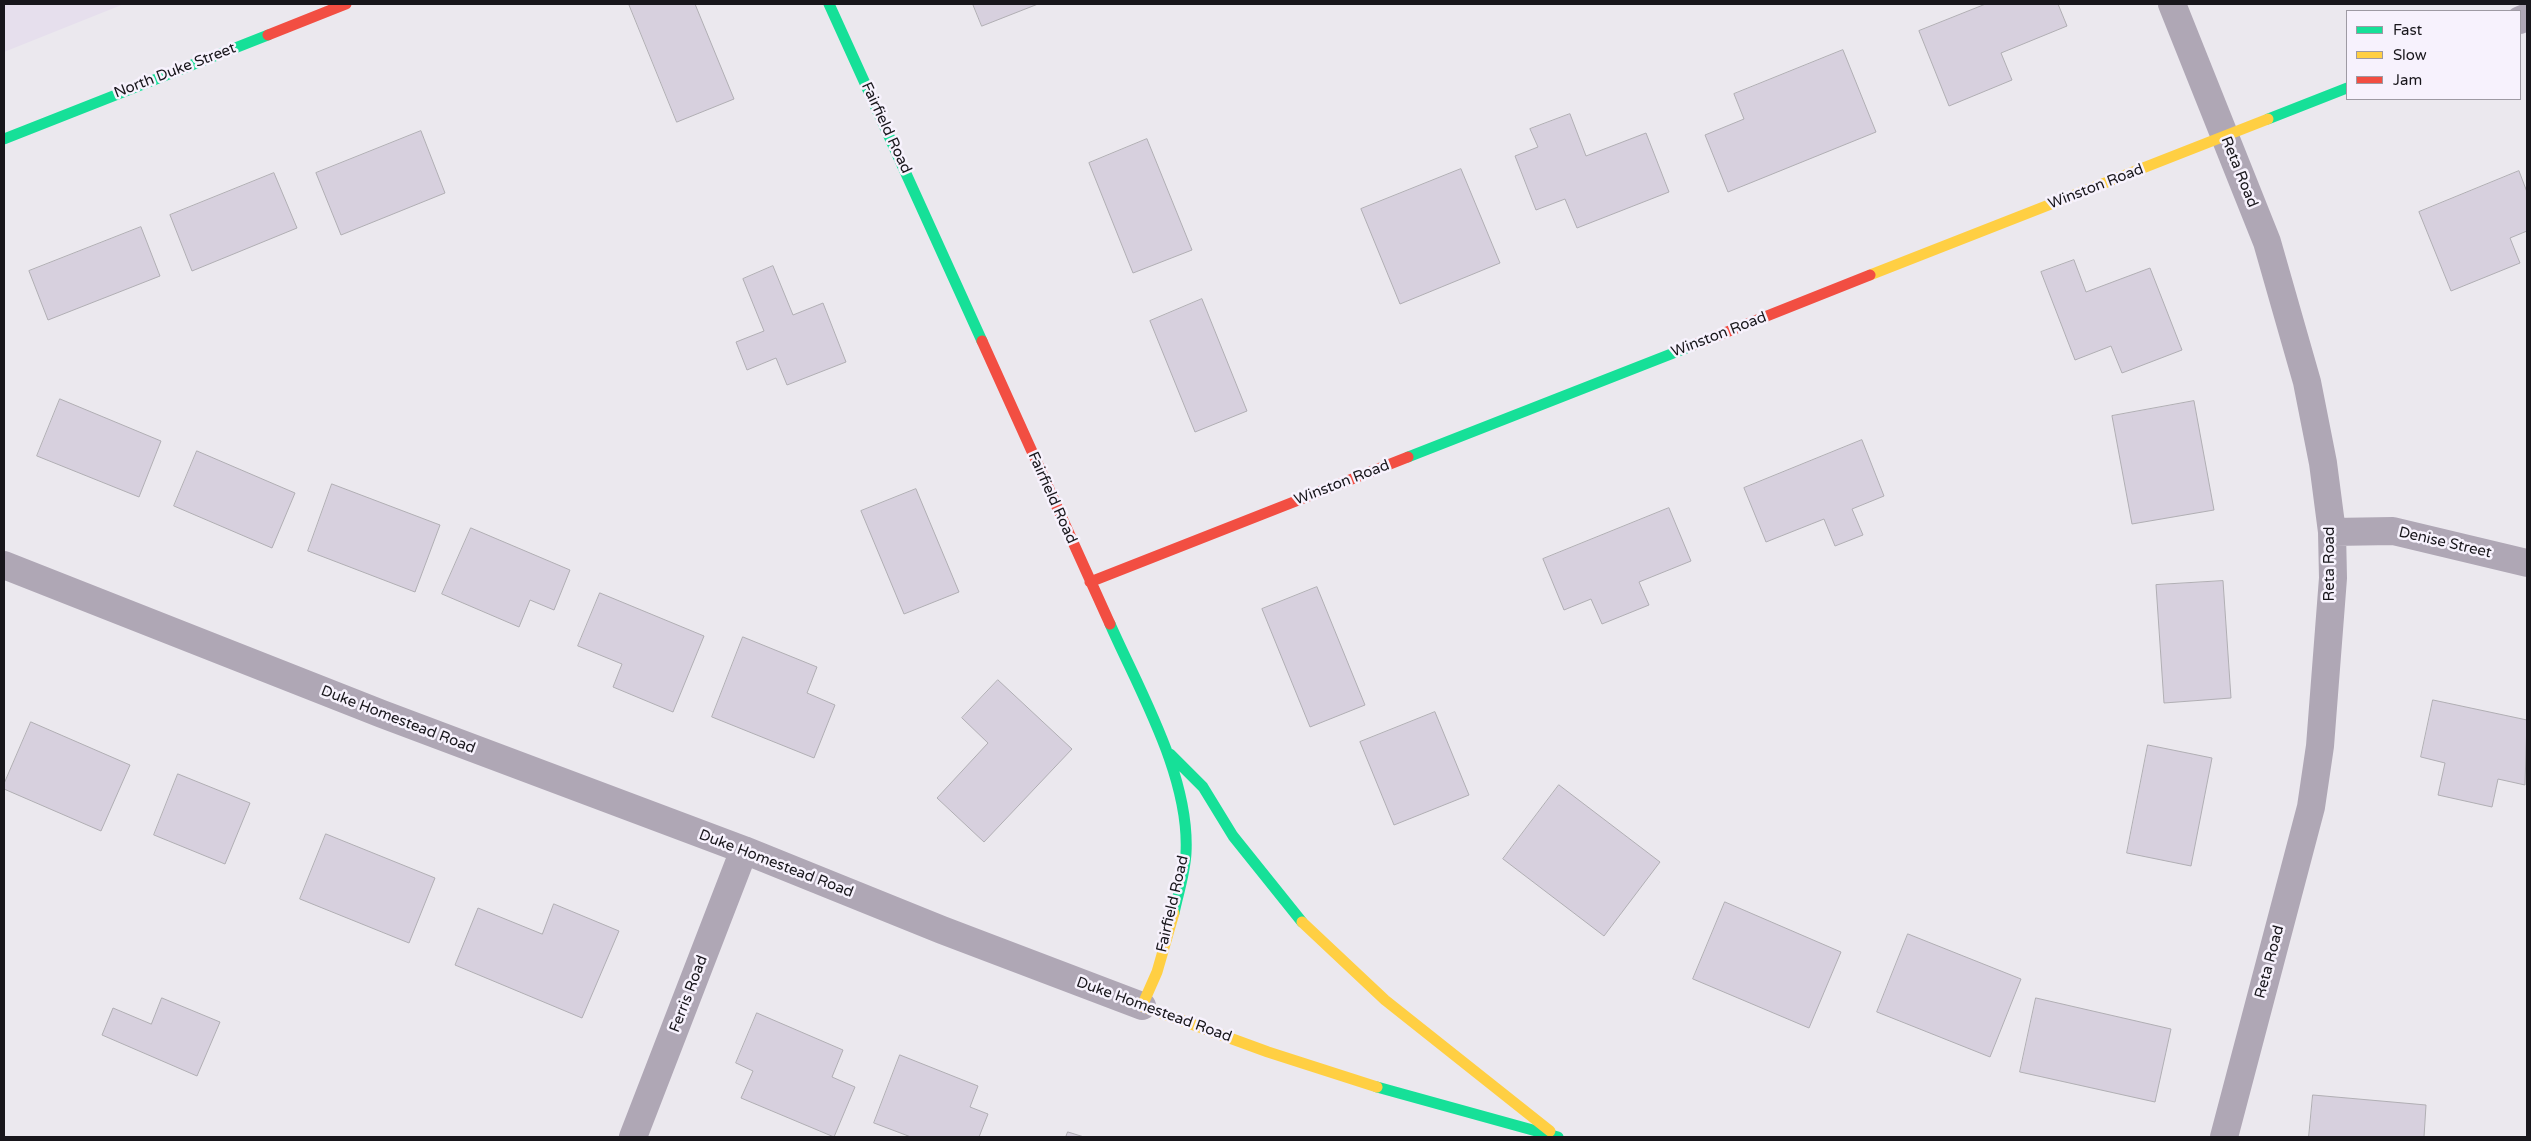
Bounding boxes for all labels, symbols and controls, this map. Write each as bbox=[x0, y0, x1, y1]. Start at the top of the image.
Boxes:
legend bbox=[2346, 10, 2521, 100]
text: Fast bbox=[2393, 21, 2422, 39]
street label: North Duke Street bbox=[112, 39, 238, 103]
text: Slow bbox=[2393, 46, 2427, 64]
text: Jam bbox=[2393, 71, 2422, 89]
street label: Fairfield Road bbox=[857, 79, 915, 177]
street label: Reta Road bbox=[2217, 134, 2261, 210]
street label: Winston Road bbox=[2046, 161, 2146, 213]
street label: Winston Road bbox=[1669, 309, 1769, 361]
street label: Fairfield Road bbox=[1024, 449, 1080, 547]
street label: Winston Road bbox=[1292, 457, 1392, 509]
street label: Denise Street bbox=[2397, 524, 2493, 562]
street label: Reta Road bbox=[2321, 527, 2339, 601]
street label: Duke Homestead Road bbox=[318, 682, 478, 758]
street label: Duke Homestead Road bbox=[696, 826, 856, 902]
street label: Fairfield Road bbox=[1153, 854, 1193, 954]
street label: Reta Road bbox=[2252, 923, 2288, 1001]
street label: Ferris Road bbox=[666, 953, 712, 1035]
street label: Duke Homestead Road bbox=[1074, 974, 1234, 1046]

